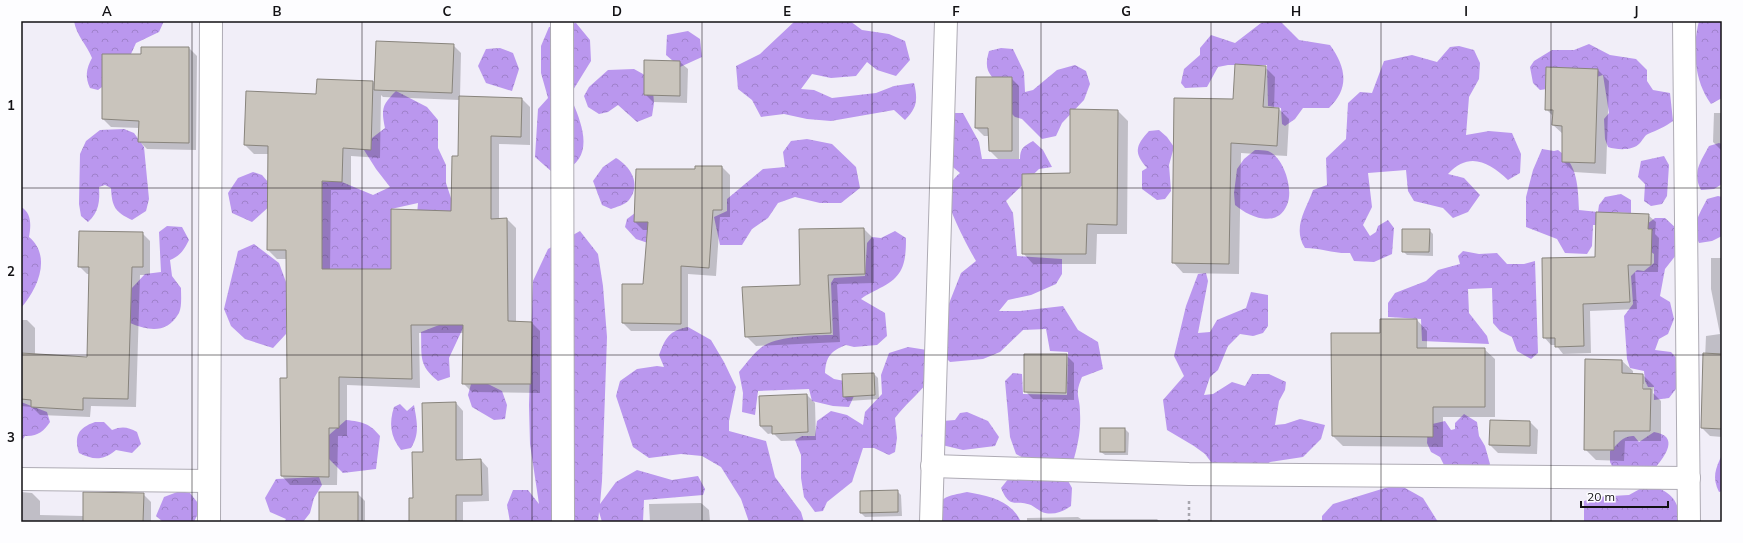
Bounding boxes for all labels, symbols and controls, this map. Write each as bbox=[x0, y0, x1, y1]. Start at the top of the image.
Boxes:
text: A bbox=[102, 3, 112, 19]
text: B bbox=[273, 3, 282, 19]
text: C bbox=[443, 3, 452, 19]
text: D bbox=[612, 3, 622, 19]
text: E bbox=[783, 3, 791, 19]
text: F bbox=[952, 3, 960, 19]
text: G bbox=[1121, 3, 1131, 19]
text: H bbox=[1291, 3, 1301, 19]
text: I bbox=[1464, 3, 1468, 19]
text: J bbox=[1634, 3, 1638, 19]
text: 1 bbox=[7, 97, 15, 113]
text: 2 bbox=[7, 263, 15, 279]
text: 3 bbox=[7, 429, 15, 445]
scale bar bbox=[1581, 483, 1668, 509]
text: 20 m bbox=[1587, 489, 1615, 504]

